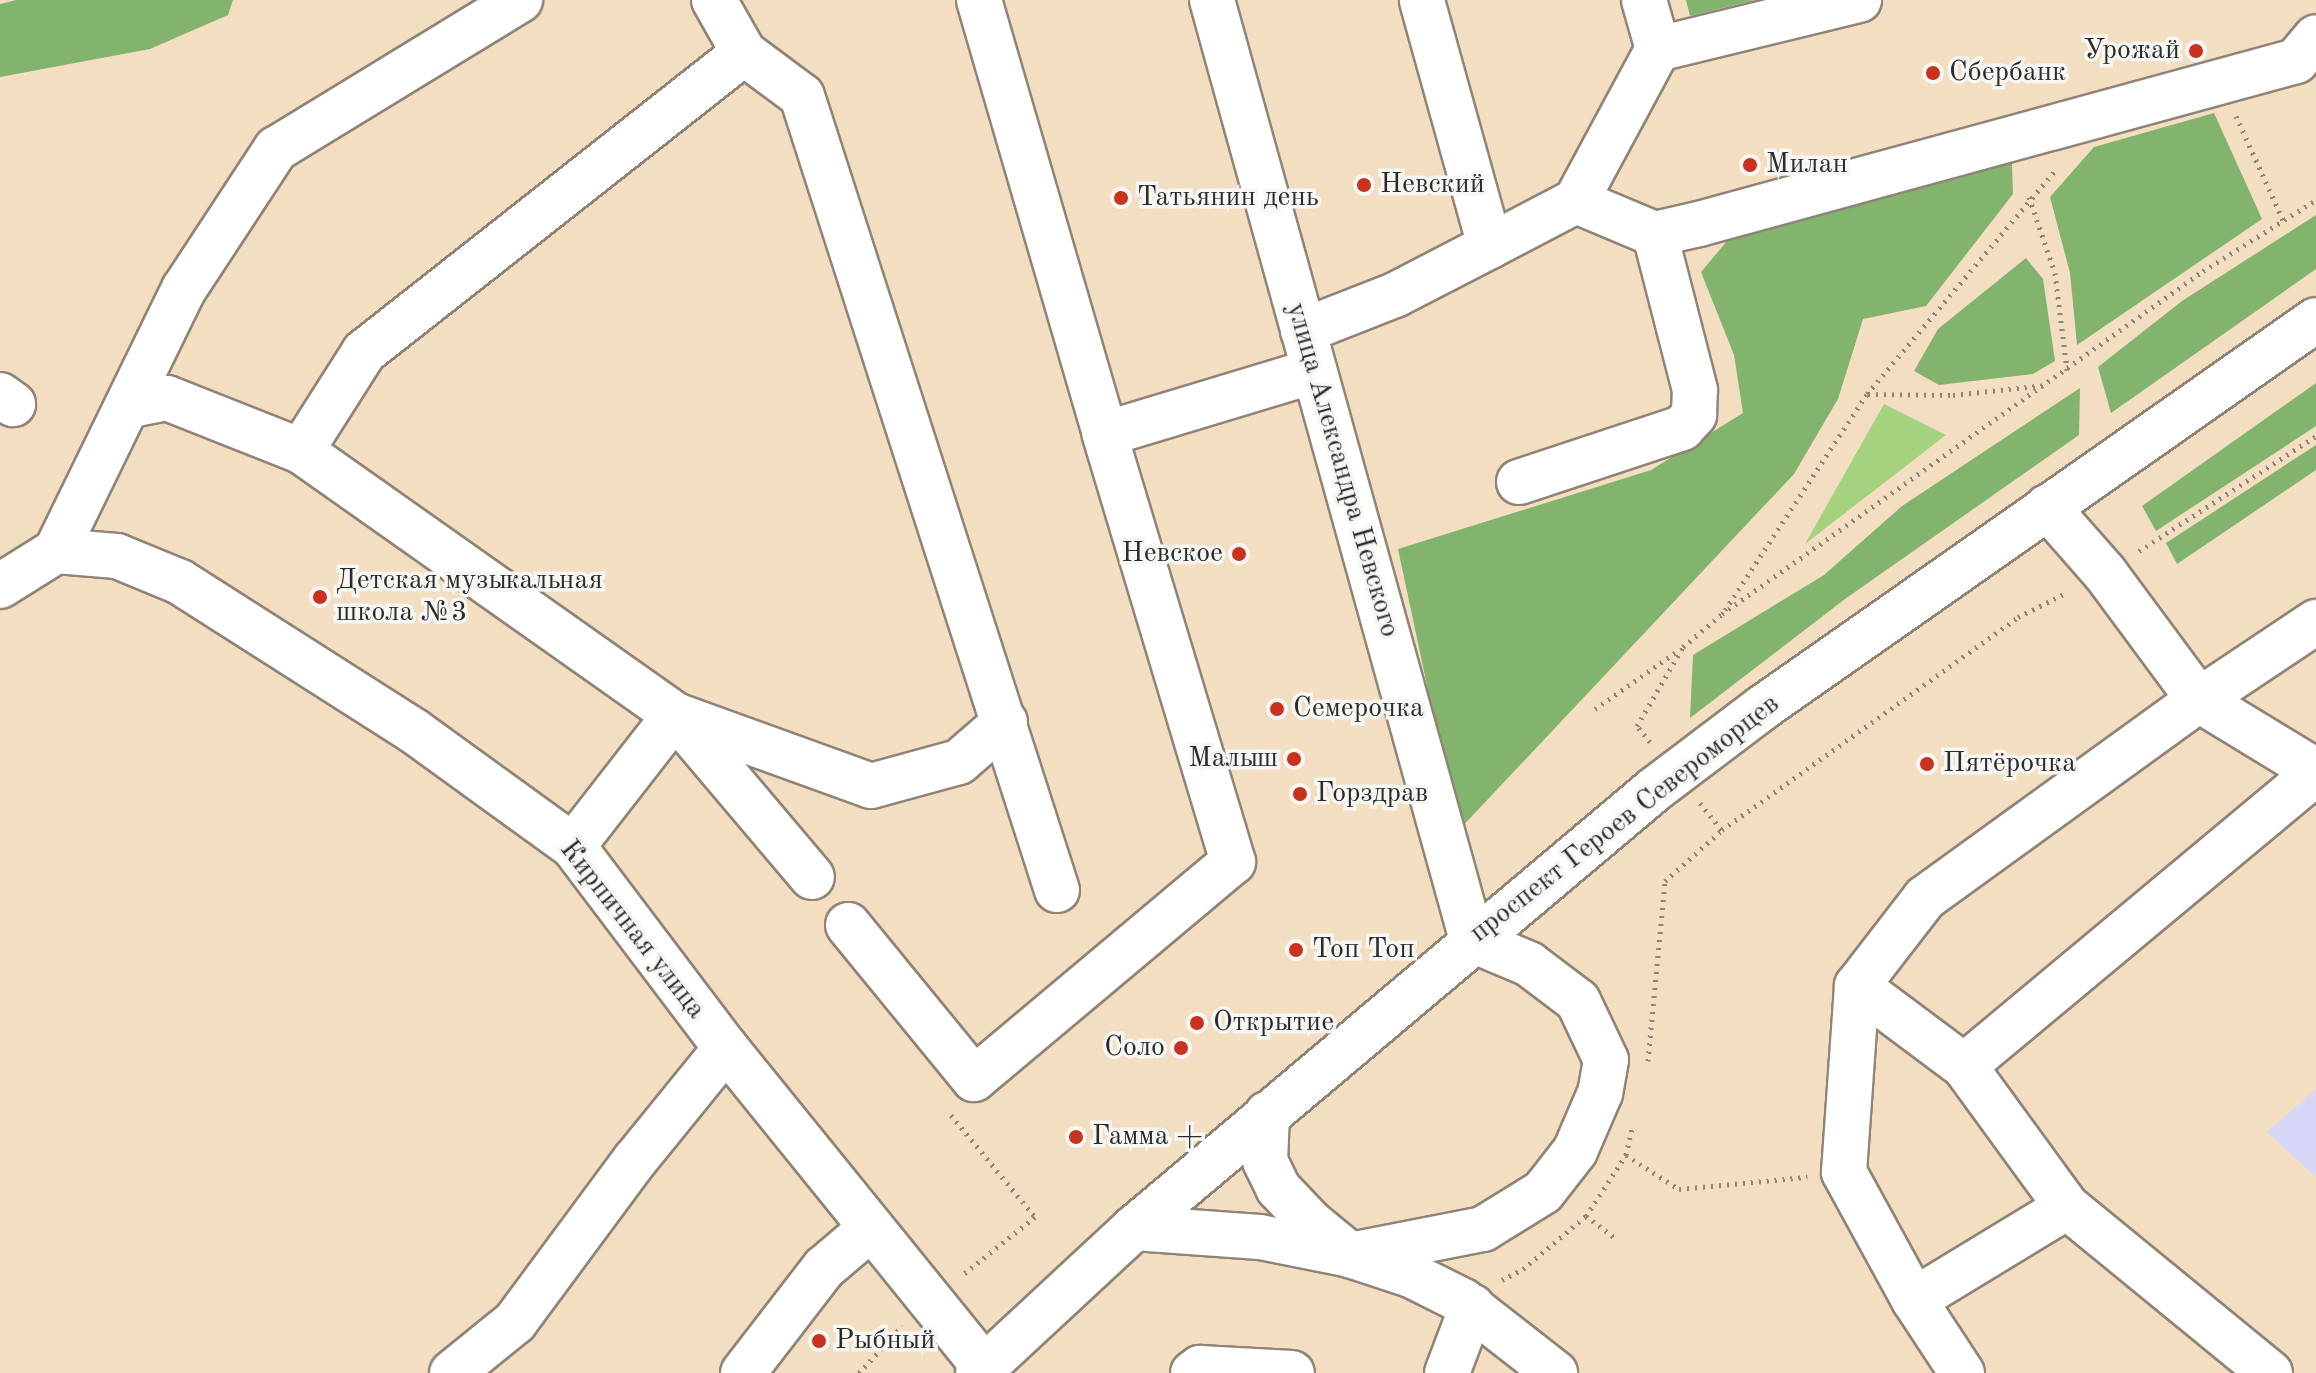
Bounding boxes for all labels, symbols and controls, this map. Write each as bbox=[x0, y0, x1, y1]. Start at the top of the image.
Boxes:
place label: Урожай bbox=[2083, 34, 2180, 68]
marker: Урожай bbox=[2187, 42, 2205, 60]
place label: Сбербанк bbox=[1949, 56, 2066, 90]
marker: Сбербанк bbox=[1924, 64, 1942, 82]
place label: Милан bbox=[1766, 148, 1848, 182]
marker: Милан bbox=[1741, 156, 1759, 174]
place label: Невский bbox=[1380, 168, 1485, 202]
marker: Невский bbox=[1355, 176, 1373, 194]
place label: Татьянин день bbox=[1137, 181, 1319, 215]
marker: Татьянин день bbox=[1112, 189, 1130, 207]
street label: улица Александра Невского bbox=[1278, 299, 1406, 641]
place label: Невское bbox=[1122, 537, 1223, 571]
marker: Невское bbox=[1230, 545, 1248, 563]
place label: Детская музыкальная школа №3 bbox=[336, 564, 603, 630]
marker: Детская музыкальная школа №3 bbox=[311, 588, 329, 606]
street label: проспект Героев Североморцев bbox=[1464, 688, 1786, 950]
place label: Семерочка bbox=[1293, 692, 1424, 726]
marker: Семерочка bbox=[1268, 700, 1286, 718]
place label: Малыш bbox=[1188, 742, 1278, 776]
place label: Пятёрочка bbox=[1943, 747, 2076, 781]
marker: Малыш bbox=[1285, 750, 1303, 768]
marker: Пятёрочка bbox=[1918, 755, 1936, 773]
place label: Горздрав bbox=[1316, 777, 1428, 811]
marker: Горздрав bbox=[1291, 785, 1309, 803]
street label: Кирпичная улица bbox=[552, 834, 712, 1026]
place label: Топ Топ bbox=[1312, 933, 1414, 967]
marker: Топ Топ bbox=[1287, 941, 1305, 959]
place label: Открытие bbox=[1213, 1006, 1334, 1040]
marker: Открытие bbox=[1188, 1014, 1206, 1032]
place label: Соло bbox=[1104, 1031, 1165, 1065]
marker: Соло bbox=[1172, 1039, 1190, 1057]
place label: Гамма + bbox=[1092, 1120, 1203, 1154]
marker: Гамма + bbox=[1067, 1128, 1085, 1146]
place label: Рыбный bbox=[835, 1324, 935, 1358]
marker: Рыбный bbox=[810, 1332, 828, 1350]

